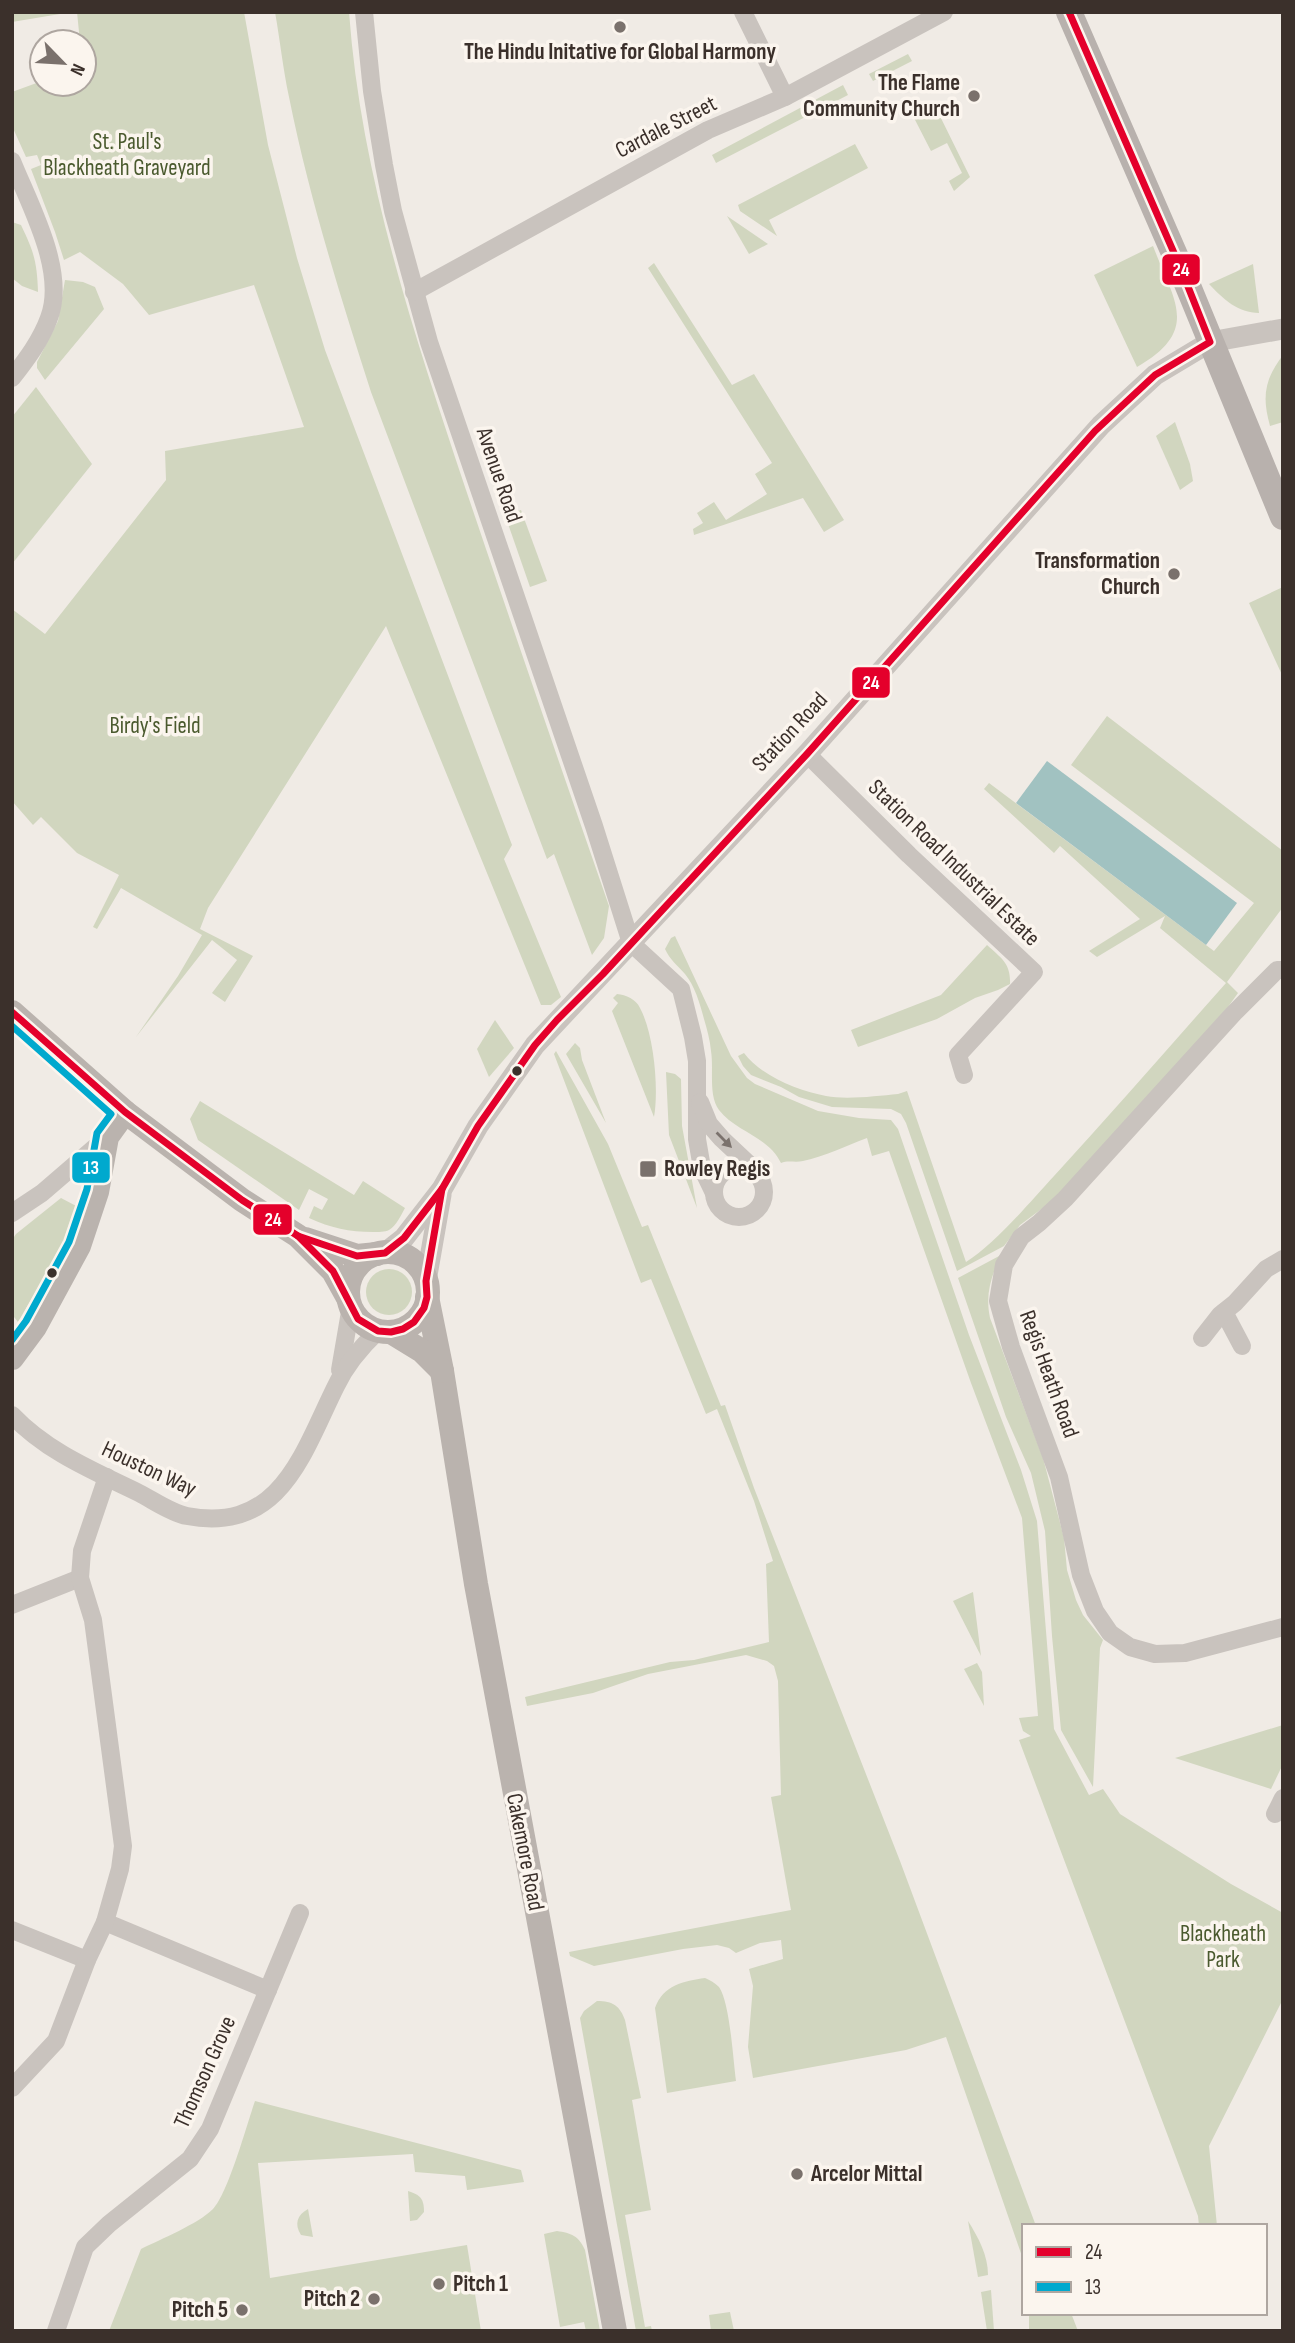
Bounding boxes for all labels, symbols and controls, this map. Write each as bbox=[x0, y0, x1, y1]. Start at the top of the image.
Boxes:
marker: The Hindu Initative for Global Harmony bbox=[612, 19, 628, 35]
north arrow bbox=[28, 28, 98, 98]
place label: The Hindu Initative for Global Harmony bbox=[464, 38, 776, 66]
text: N bbox=[64, 60, 90, 79]
place label: The Flame Community Church bbox=[803, 69, 960, 123]
marker: The Flame Community Church bbox=[966, 88, 982, 104]
street label: Cardale Street bbox=[611, 90, 721, 164]
park label: St. Paul's Blackheath Graveyard bbox=[43, 128, 211, 182]
line badge: 24 bbox=[1161, 253, 1201, 286]
text: 24 bbox=[1172, 259, 1190, 282]
street label: Avenue Road bbox=[469, 423, 528, 526]
place label: Transformation Church bbox=[1035, 547, 1160, 601]
marker: Transformation Church bbox=[1166, 566, 1182, 582]
line badge: 24 bbox=[851, 666, 891, 699]
text: 24 bbox=[862, 672, 880, 695]
street label: Station Road bbox=[746, 687, 834, 777]
park label: Birdy's Field bbox=[109, 712, 201, 740]
street label: Station Road Industrial Estate bbox=[862, 774, 1046, 952]
unlabelled marker bbox=[510, 1064, 524, 1078]
one-way arrow bbox=[716, 1131, 733, 1148]
line badge: 13 bbox=[71, 1151, 111, 1184]
place label: Rowley Regis bbox=[664, 1155, 771, 1183]
text: 13 bbox=[83, 1157, 99, 1180]
marker: Rowley Regis bbox=[638, 1159, 658, 1179]
line badge: 24 bbox=[252, 1203, 293, 1236]
text: 24 bbox=[264, 1209, 282, 1232]
unlabelled marker bbox=[45, 1266, 59, 1280]
street label: Regis Heath Road bbox=[1013, 1306, 1085, 1442]
street label: Houston Way bbox=[97, 1435, 201, 1503]
street label: Cakemore Road bbox=[500, 1791, 550, 1913]
park label: Blackheath Park bbox=[1180, 1920, 1266, 1974]
street label: Thomson Grove bbox=[168, 2012, 242, 2132]
place label: Arcelor Mittal bbox=[810, 2160, 922, 2188]
marker: Arcelor Mittal bbox=[789, 2166, 805, 2182]
legend bbox=[1022, 2224, 1267, 2315]
text: 24 bbox=[1085, 2240, 1103, 2265]
place label: Pitch 1 bbox=[453, 2270, 508, 2298]
text: 13 bbox=[1085, 2275, 1101, 2300]
marker: Pitch 1 bbox=[431, 2276, 447, 2292]
place label: Pitch 2 bbox=[304, 2285, 360, 2313]
marker: Pitch 2 bbox=[366, 2291, 382, 2307]
place label: Pitch 5 bbox=[172, 2296, 228, 2324]
marker: Pitch 5 bbox=[234, 2302, 250, 2318]

